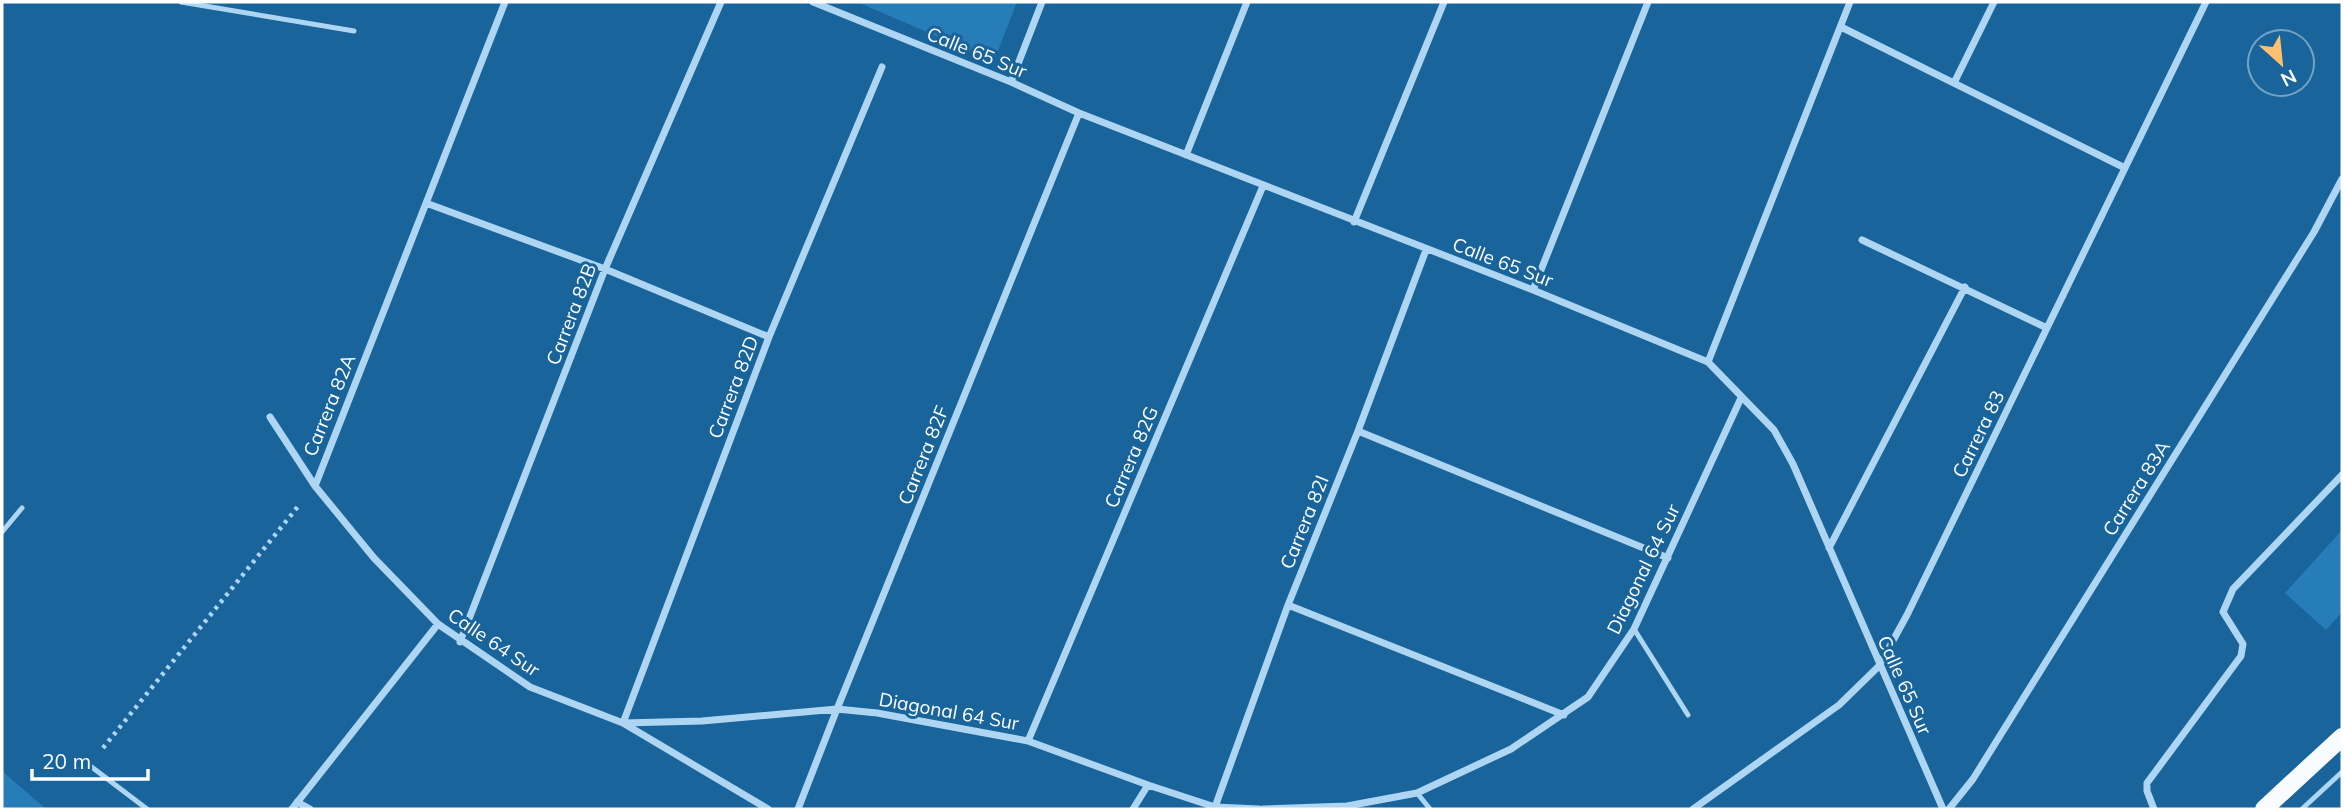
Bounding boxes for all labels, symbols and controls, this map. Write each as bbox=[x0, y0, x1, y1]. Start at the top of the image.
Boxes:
street label: Calle 65 Sur bbox=[923, 21, 1031, 83]
north arrow bbox=[2246, 28, 2316, 98]
text: N bbox=[2277, 64, 2301, 92]
street label: Calle 65 Sur bbox=[1449, 232, 1557, 292]
street label: Carrera 82B bbox=[541, 260, 601, 368]
street label: Carrera 82D bbox=[702, 332, 764, 442]
street label: Carrera 82A bbox=[298, 350, 360, 460]
street label: Carrera 83 bbox=[1947, 386, 2009, 482]
street label: Carrera 82F bbox=[892, 402, 954, 508]
street label: Carrera 82G bbox=[1099, 403, 1163, 511]
street label: Carrera 83A bbox=[2097, 436, 2175, 540]
street label: Carrera 82I bbox=[1274, 472, 1334, 572]
street label: Diagonal 64 Sur bbox=[1601, 500, 1685, 638]
street label: Calle 64 Sur bbox=[443, 602, 545, 682]
street label: Calle 65 Sur bbox=[1873, 632, 1938, 738]
street label: Diagonal 64 Sur bbox=[877, 687, 1021, 735]
scale bar bbox=[32, 738, 147, 782]
text: 20 m bbox=[42, 748, 91, 774]

